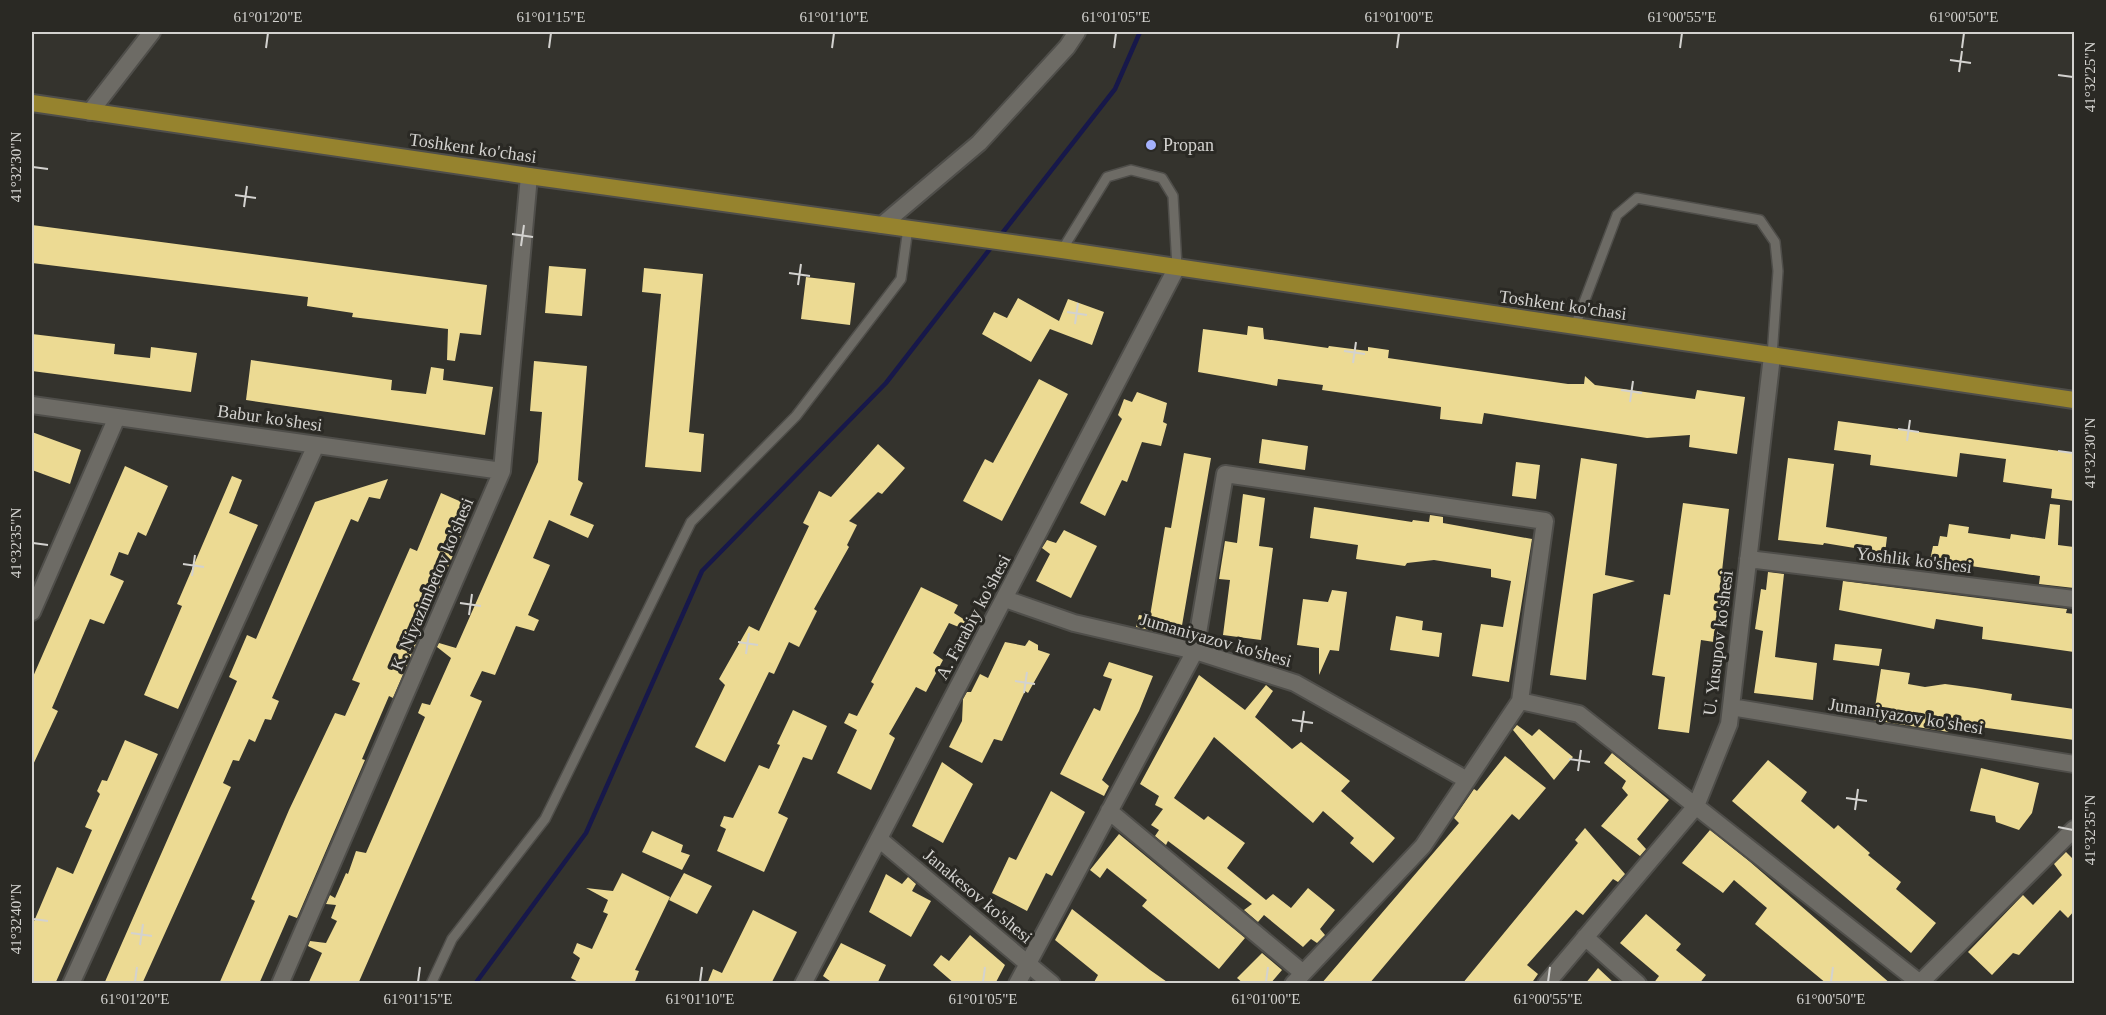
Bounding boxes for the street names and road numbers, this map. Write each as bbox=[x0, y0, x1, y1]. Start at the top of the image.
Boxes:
street label: Toshkent ko'chasi bbox=[408, 129, 538, 167]
street label: Toshkent ko'chasi bbox=[1498, 286, 1628, 324]
street label: Babur ko'shesi bbox=[216, 401, 324, 435]
street label: K. Niyazimbetov ko'shesi bbox=[387, 495, 477, 673]
street label: Yoshlik ko'shesi bbox=[1855, 543, 1973, 577]
street label: A. Farabiy ko'shesi bbox=[932, 551, 1014, 683]
street label: U. Yusupov ko'shesi bbox=[1699, 569, 1737, 717]
street label: Jumaniyazov ko'shesi bbox=[1138, 609, 1294, 671]
street label: Jumaniyazov ko'shesi bbox=[1827, 694, 1985, 738]
street label: Janakesov ko'shesi bbox=[920, 845, 1036, 947]

